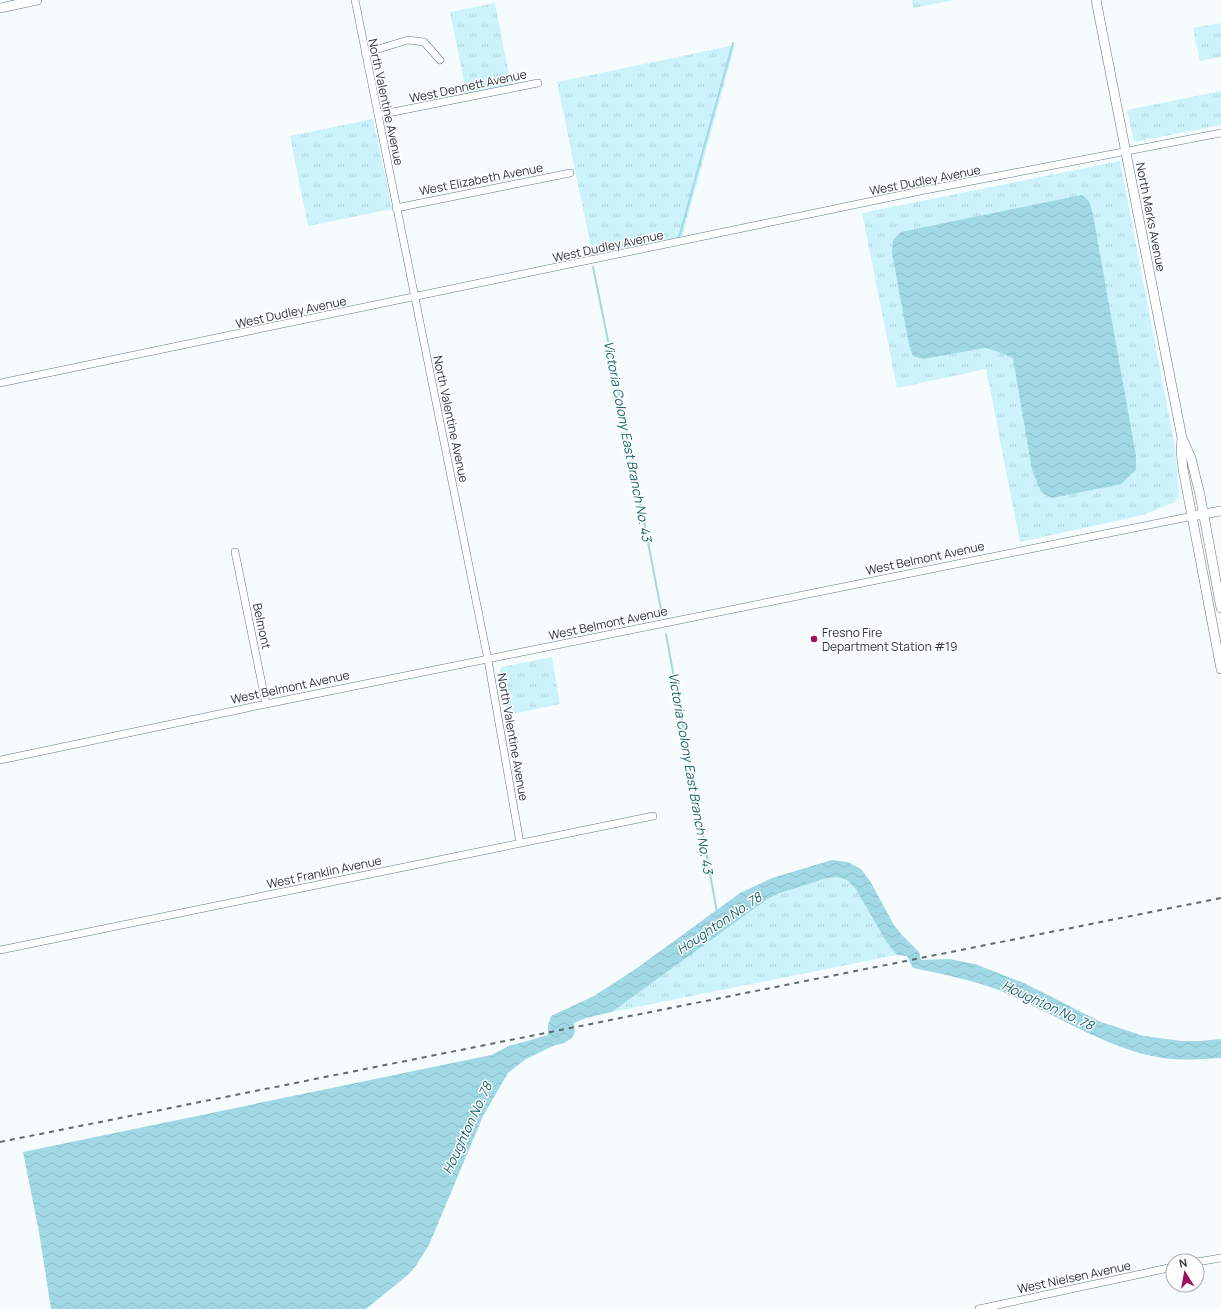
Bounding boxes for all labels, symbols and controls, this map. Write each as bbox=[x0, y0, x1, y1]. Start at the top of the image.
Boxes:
street label: North Valentine Avenue bbox=[364, 37, 408, 167]
street label: West Dennett Avenue bbox=[408, 65, 528, 107]
street label: West Elizabeth Avenue bbox=[418, 159, 544, 199]
street label: West Dudley Avenue bbox=[868, 161, 982, 199]
street label: North Marks Avenue bbox=[1132, 161, 1170, 273]
street label: West Dudley Avenue bbox=[551, 226, 665, 266]
street label: West Dudley Avenue bbox=[234, 292, 348, 332]
water label: Victoria Colony East Branch No. 43 bbox=[600, 339, 657, 545]
street label: North Valentine Avenue bbox=[429, 354, 473, 484]
street label: West Belmont Avenue bbox=[864, 537, 986, 579]
street label: Belmont bbox=[249, 602, 275, 651]
street label: West Belmont Avenue bbox=[547, 602, 669, 644]
place label: Fresno Fire Department Station #19 bbox=[822, 624, 957, 655]
marker: Fresno Fire Department Station #19 bbox=[809, 634, 819, 644]
street label: West Belmont Avenue bbox=[229, 666, 351, 708]
water label: Victoria Colony East Branch No. 43 bbox=[664, 671, 718, 877]
street label: North Valentine Avenue bbox=[493, 672, 533, 802]
street label: West Franklin Avenue bbox=[265, 852, 383, 892]
water label: Houghton No. 78 bbox=[673, 887, 766, 958]
water label: Houghton No. 78 bbox=[999, 976, 1098, 1035]
water label: Houghton No. 78 bbox=[438, 1078, 497, 1177]
north arrow bbox=[1165, 1253, 1205, 1293]
text: N bbox=[1178, 1255, 1188, 1271]
street label: West Nielsen Avenue bbox=[1016, 1257, 1132, 1297]

